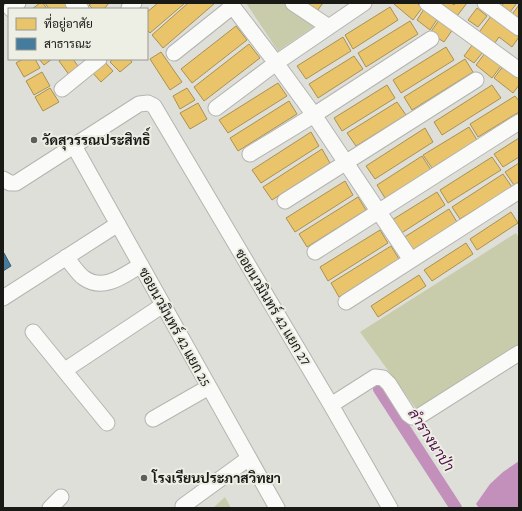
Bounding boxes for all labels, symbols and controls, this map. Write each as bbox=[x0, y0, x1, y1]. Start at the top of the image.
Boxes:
legend bbox=[8, 8, 148, 60]
text: ที่อยู่อาศัย bbox=[44, 13, 93, 32]
text: สาธารณะ bbox=[44, 37, 91, 51]
place label: วัดสุวรรณประสิทธิ์ bbox=[42, 127, 151, 151]
marker: วัดสุวรรณประสิทธิ์ bbox=[29, 135, 39, 145]
street label: ซอยนวมินทร์ 42 แยก 27 bbox=[232, 245, 315, 369]
street label: ซอยนวมินทร์ 42 แยก 25 bbox=[136, 264, 215, 389]
water label: ลำรางนาป่า bbox=[405, 405, 459, 474]
place label: โรงเรียนประภาสวิทยา bbox=[151, 469, 281, 486]
marker: โรงเรียนประภาสวิทยา bbox=[139, 473, 149, 483]

